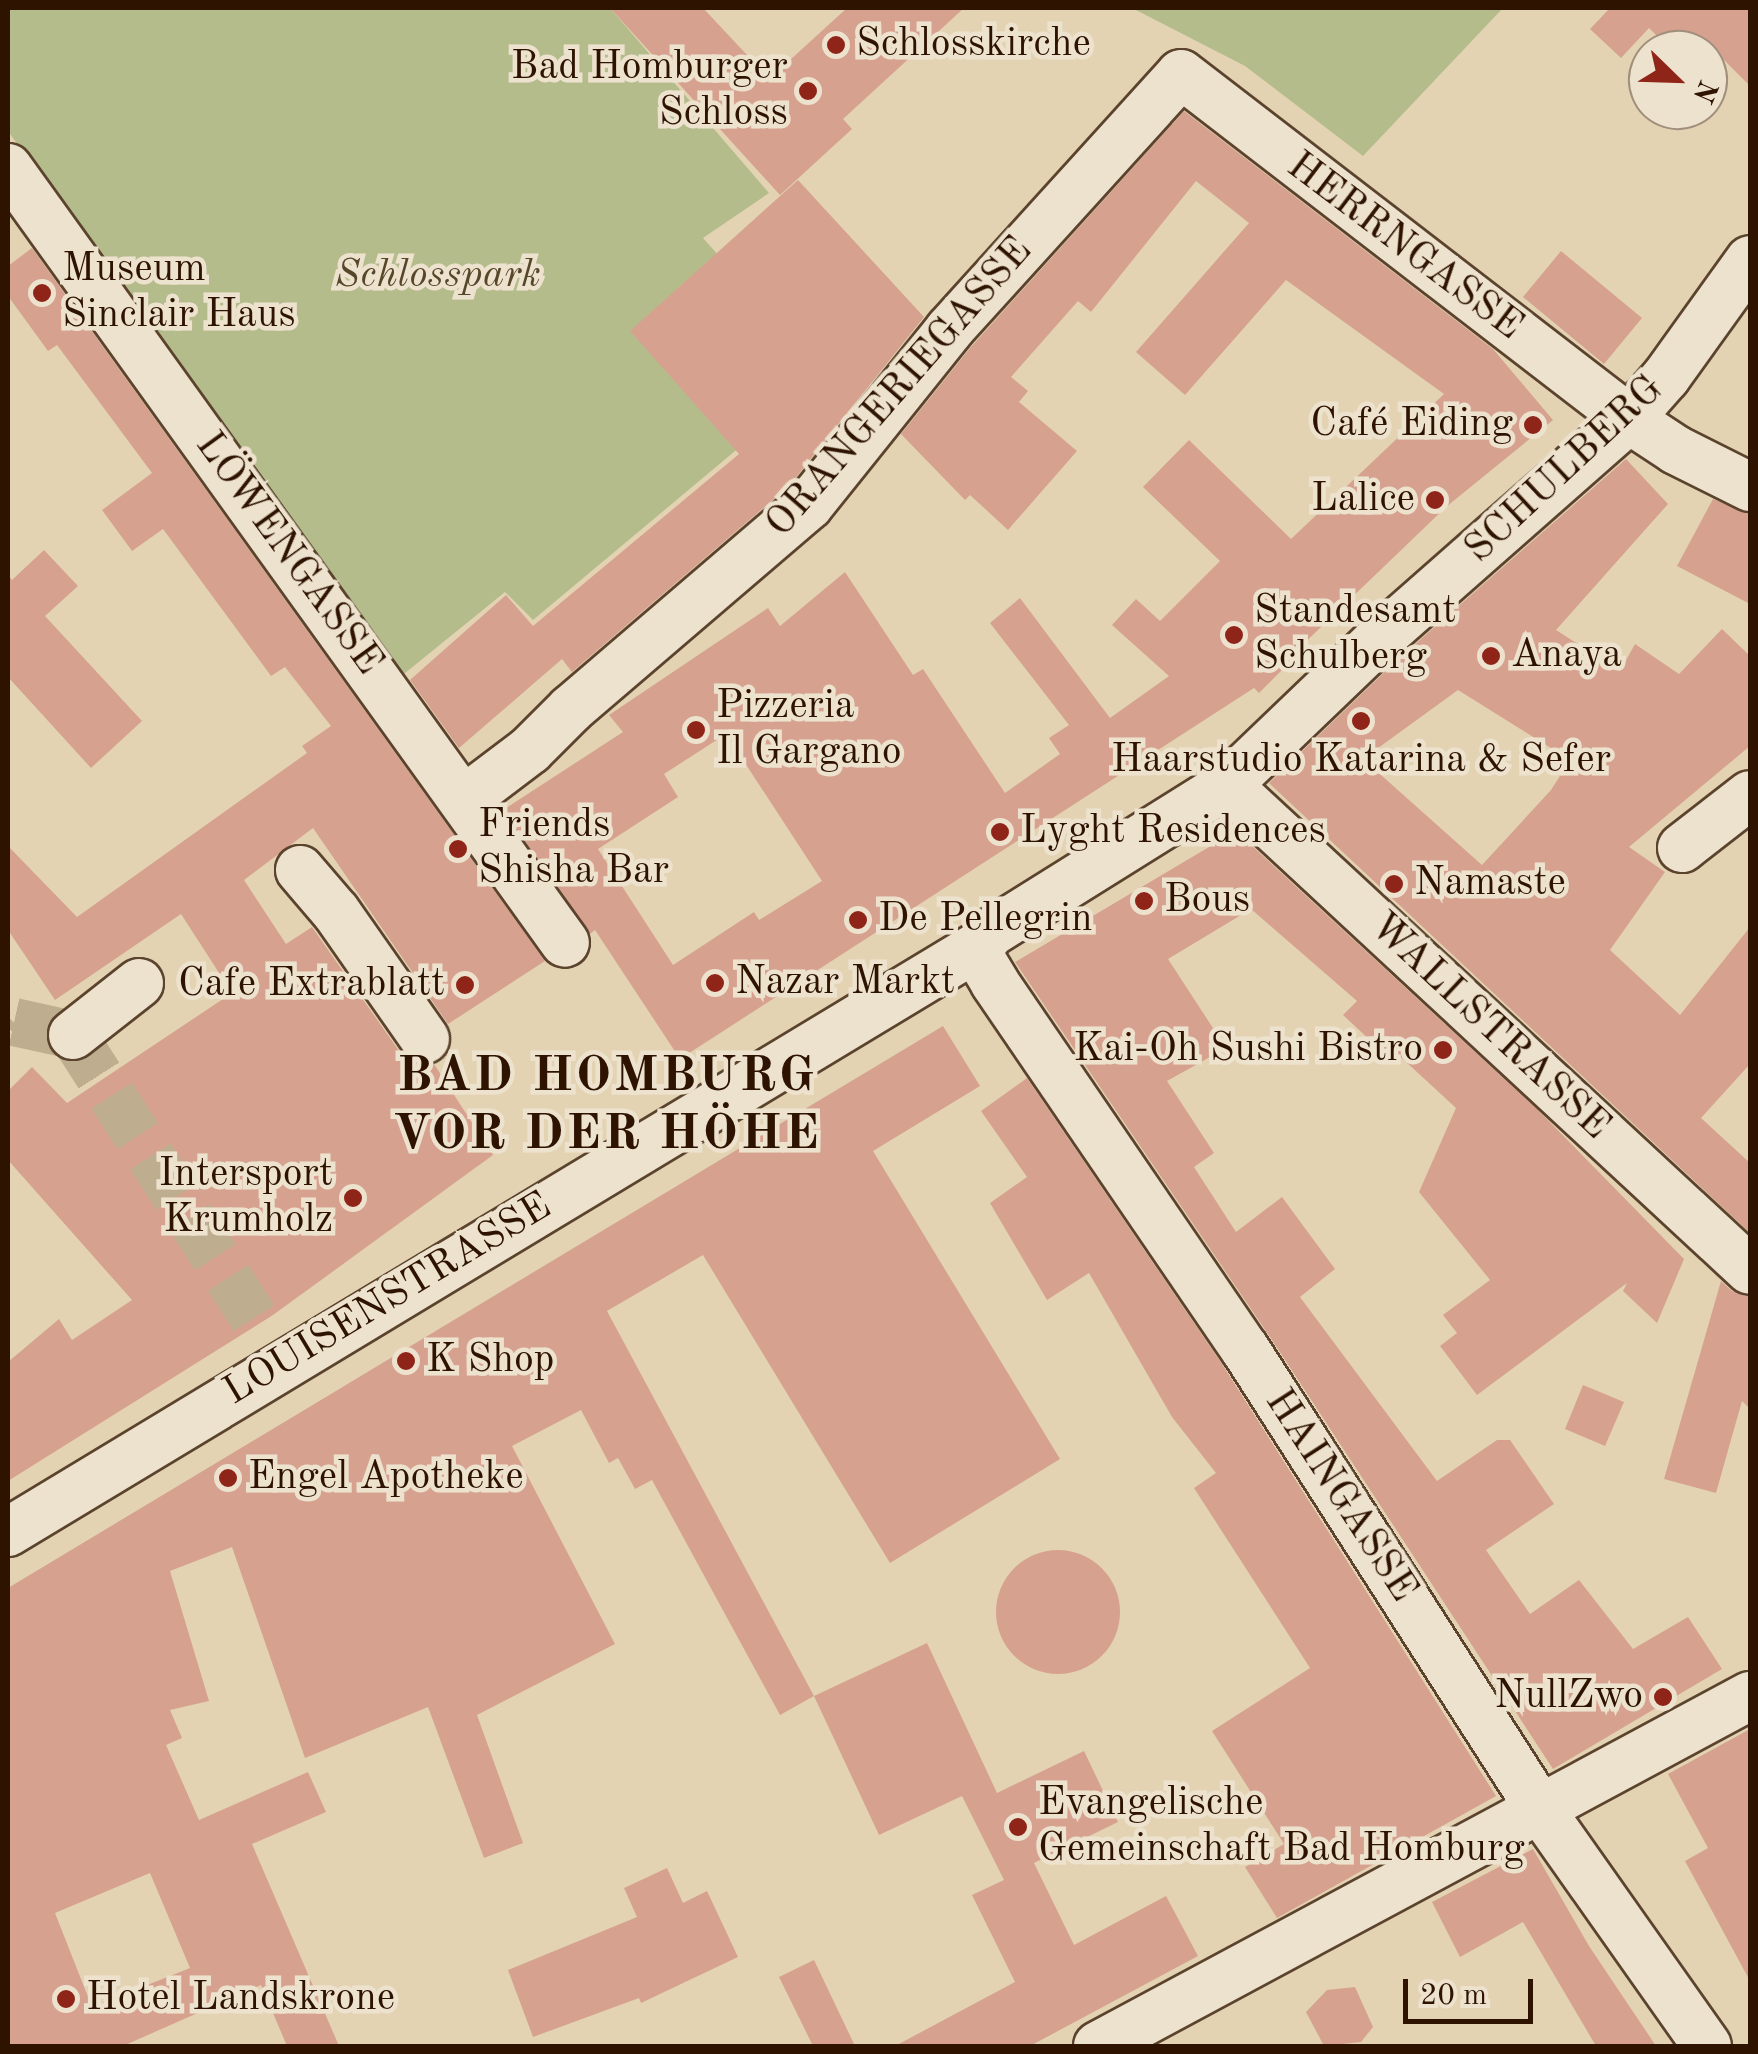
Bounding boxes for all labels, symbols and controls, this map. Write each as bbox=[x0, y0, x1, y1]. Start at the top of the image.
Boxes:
place label: Schlosskirche bbox=[856, 21, 1091, 69]
north arrow bbox=[1628, 30, 1728, 130]
marker: Schlosskirche bbox=[825, 34, 847, 56]
place label: Bad Homburger Schloss bbox=[511, 44, 788, 138]
text: N bbox=[1687, 76, 1721, 106]
marker: Bad Homburger Schloss bbox=[797, 80, 819, 102]
street label: HERRNGASSE bbox=[1277, 143, 1531, 351]
street label: ORANGERIEGASSE bbox=[757, 228, 1043, 548]
place label: Museum Sinclair Haus bbox=[62, 246, 296, 340]
park label: Schlosspark bbox=[335, 252, 541, 300]
marker: Museum Sinclair Haus bbox=[31, 282, 53, 304]
street label: SCHULBERG bbox=[1456, 366, 1674, 574]
place label: Café Eiding bbox=[1310, 401, 1513, 449]
marker: Café Eiding bbox=[1522, 414, 1544, 436]
street label: LÖWENGASSE bbox=[184, 423, 392, 685]
place label: Lalice bbox=[1311, 476, 1415, 524]
marker: Lalice bbox=[1424, 489, 1446, 511]
place label: Standesamt Schulberg bbox=[1254, 588, 1456, 682]
marker: Standesamt Schulberg bbox=[1223, 624, 1245, 646]
place label: Anaya bbox=[1511, 632, 1622, 680]
marker: Anaya bbox=[1480, 645, 1502, 667]
place label: Pizzeria Il Gargano bbox=[716, 683, 902, 777]
marker: Haarstudio Katarina & Sefer bbox=[1350, 710, 1372, 732]
marker: Pizzeria Il Gargano bbox=[685, 719, 707, 741]
place label: Haarstudio Katarina & Sefer bbox=[1111, 737, 1611, 785]
place label: Friends Shisha Bar bbox=[478, 802, 669, 896]
place label: Lyght Residences bbox=[1020, 808, 1326, 856]
marker: Lyght Residences bbox=[989, 821, 1011, 843]
marker: Friends Shisha Bar bbox=[447, 838, 469, 860]
place label: Namaste bbox=[1414, 860, 1566, 908]
marker: Namaste bbox=[1383, 873, 1405, 895]
place label: Bous bbox=[1164, 877, 1250, 925]
marker: Bous bbox=[1133, 890, 1155, 912]
place label: De Pellegrin bbox=[878, 896, 1093, 944]
street label: WALLSTRASSE bbox=[1359, 903, 1619, 1151]
marker: De Pellegrin bbox=[847, 909, 869, 931]
place label: Nazar Markt bbox=[735, 959, 955, 1007]
place label: Cafe Extrablatt bbox=[178, 961, 445, 1009]
marker: Nazar Markt bbox=[704, 972, 726, 994]
marker: Cafe Extrablatt bbox=[454, 974, 476, 996]
place label: Kai-Oh Sushi Bistro bbox=[1073, 1026, 1423, 1074]
marker: Kai-Oh Sushi Bistro bbox=[1432, 1039, 1454, 1061]
district label: BAD HOMBURG VOR DER HÖHE bbox=[393, 1047, 821, 1164]
place label: Intersport Krumholz bbox=[159, 1151, 333, 1245]
street label: LOUISENSTRASSE bbox=[216, 1183, 560, 1417]
marker: Intersport Krumholz bbox=[342, 1187, 364, 1209]
place label: K Shop bbox=[426, 1337, 555, 1385]
marker: K Shop bbox=[395, 1350, 417, 1372]
street label: HAINGASSE bbox=[1253, 1381, 1427, 1611]
place label: Engel Apotheke bbox=[248, 1454, 524, 1502]
marker: Engel Apotheke bbox=[217, 1467, 239, 1489]
place label: NullZwo bbox=[1494, 1673, 1643, 1721]
marker: NullZwo bbox=[1652, 1686, 1674, 1708]
place label: Evangelische Gemeinschaft Bad Homburg bbox=[1038, 1780, 1525, 1874]
marker: Evangelische Gemeinschaft Bad Homburg bbox=[1007, 1816, 1029, 1838]
scale bar bbox=[1408, 1959, 1538, 2021]
place label: Hotel Landskrone bbox=[86, 1975, 395, 2023]
text: 20 m bbox=[1420, 1981, 1487, 2011]
marker: Hotel Landskrone bbox=[55, 1988, 77, 2010]

